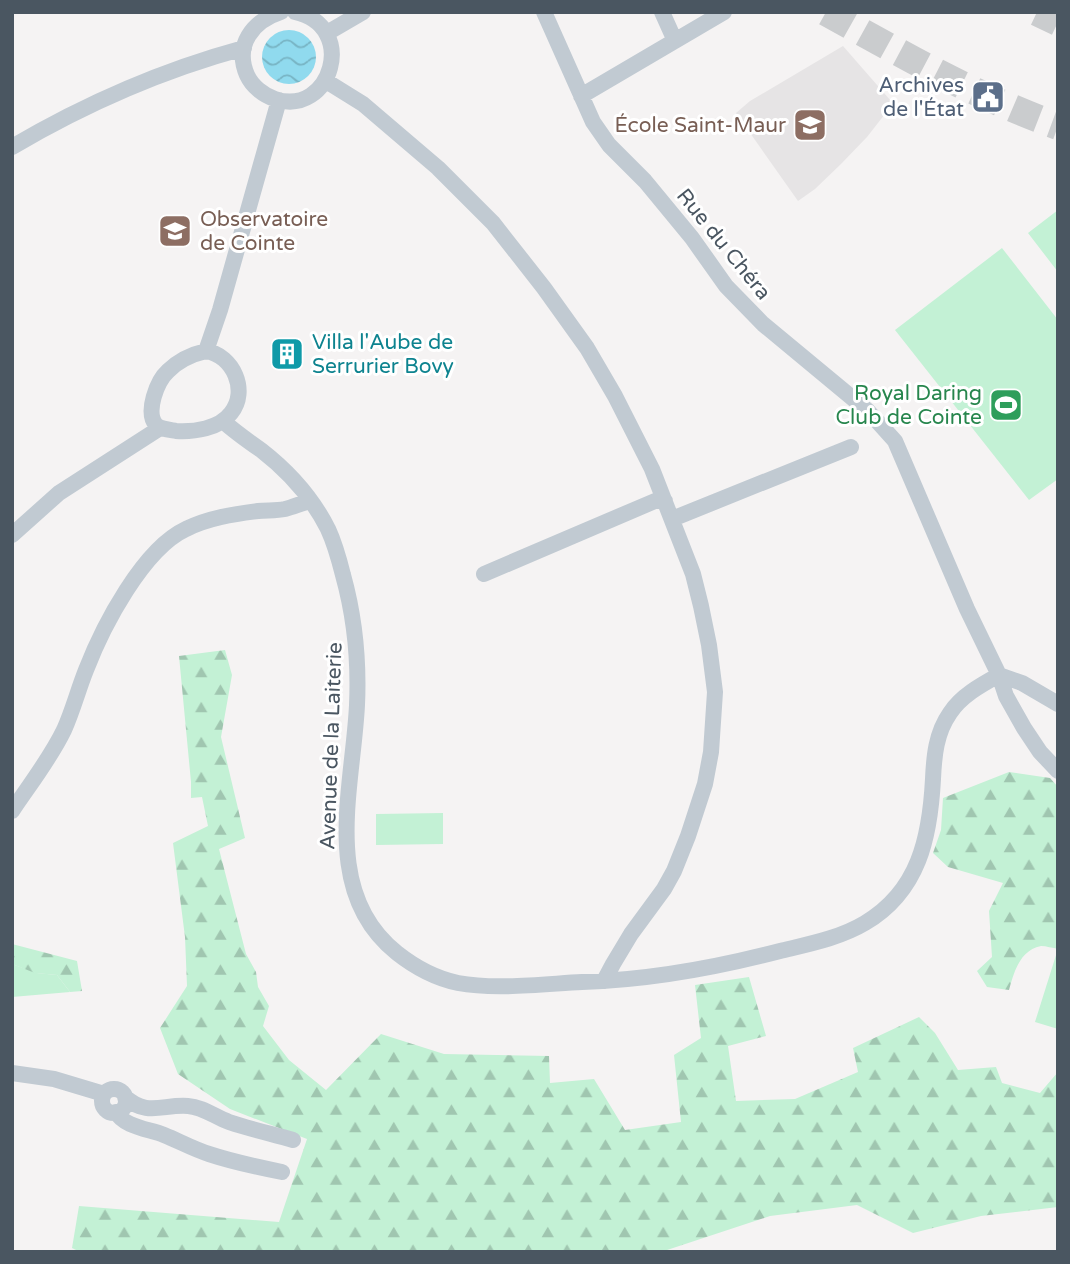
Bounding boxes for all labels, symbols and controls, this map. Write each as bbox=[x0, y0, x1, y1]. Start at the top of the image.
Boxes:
place label: Archives de l'État bbox=[879, 73, 964, 122]
public building icon: Archives de l'État bbox=[969, 78, 1007, 116]
school or university icon: École Saint-Maur bbox=[791, 106, 829, 144]
place label: École Saint-Maur bbox=[615, 113, 786, 138]
street label: Rue du Chéra bbox=[671, 184, 776, 305]
place label: Observatoire de Cointe bbox=[200, 207, 328, 256]
school or university icon: Observatoire de Cointe bbox=[156, 212, 194, 250]
place label: Villa l'Aube de Serrurier Bovy bbox=[312, 330, 454, 379]
building icon: Villa l'Aube de Serrurier Bovy bbox=[268, 335, 306, 373]
place label: Royal Daring Club de Cointe bbox=[836, 381, 982, 430]
sports icon: Royal Daring Club de Cointe bbox=[987, 386, 1025, 424]
street label: Avenue de la Laiterie bbox=[315, 642, 348, 850]

